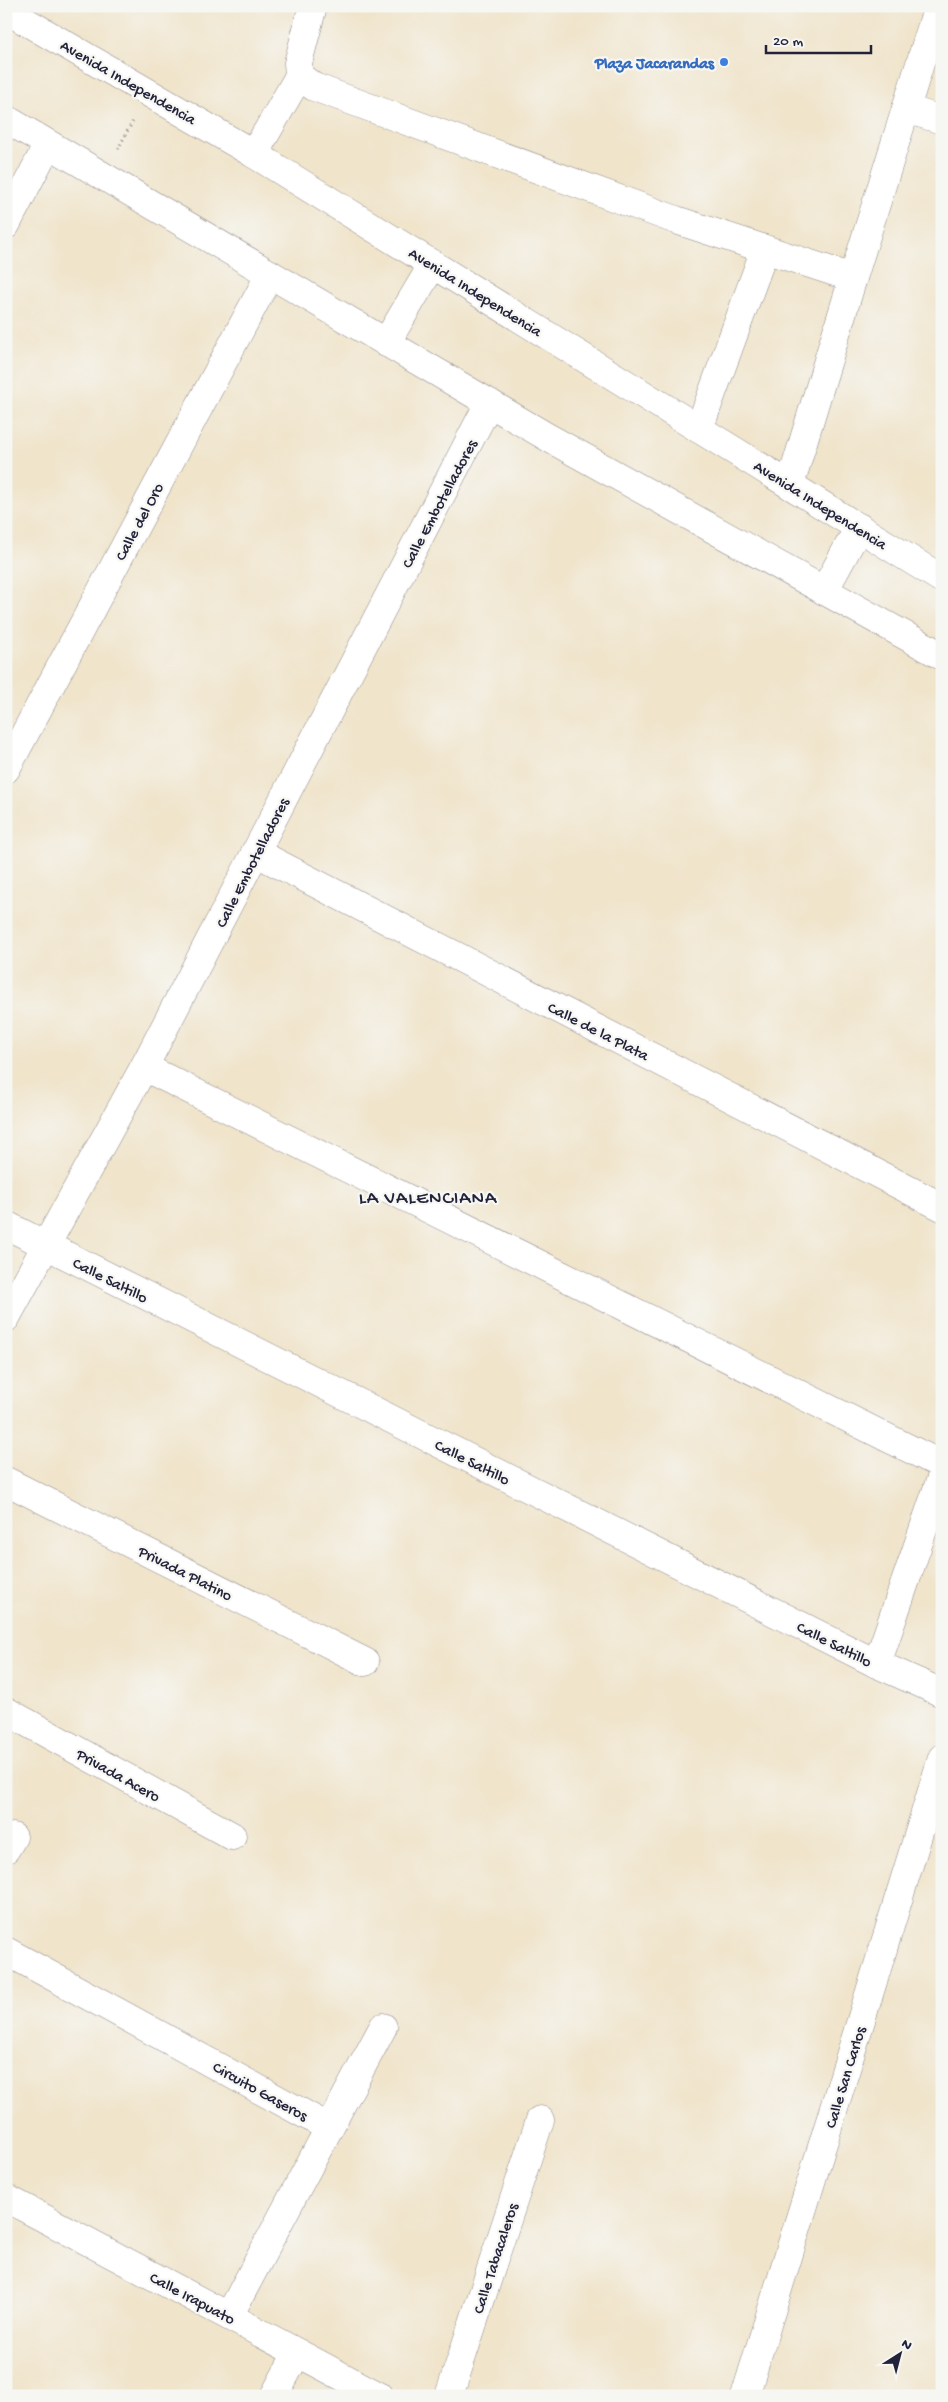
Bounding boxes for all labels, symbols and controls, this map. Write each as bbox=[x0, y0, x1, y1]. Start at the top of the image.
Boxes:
scale bar bbox=[766, 22, 870, 54]
text: 20 m bbox=[773, 33, 803, 51]
street label: Avenida Independencia bbox=[56, 37, 200, 131]
place label: Plaza Jacarandas bbox=[594, 56, 715, 75]
marker: Plaza Jacarandas bbox=[718, 56, 730, 68]
street label: Avenida Independencia bbox=[404, 245, 545, 343]
street label: Calle Embotelladores bbox=[399, 436, 484, 572]
street label: Avenida Independencia bbox=[749, 458, 890, 556]
street label: Calle del Oro bbox=[113, 481, 169, 565]
street label: Calle Embotelladores bbox=[213, 795, 296, 932]
street label: Calle de la Plata bbox=[544, 999, 652, 1067]
district label: LA VALENCIANA bbox=[359, 1188, 498, 1211]
street label: Calle Saltillo bbox=[69, 1255, 150, 1309]
street label: Calle Saltillo bbox=[431, 1437, 512, 1491]
street label: Privada Platino bbox=[133, 1543, 235, 1607]
street label: Calle Saltillo bbox=[793, 1619, 874, 1673]
street label: Privada Acero bbox=[71, 1746, 163, 1808]
street label: Calle San Carlos bbox=[823, 2024, 872, 2131]
street label: Circuito Gaseros bbox=[208, 2059, 311, 2128]
street label: Calle Tabacaleros bbox=[471, 2200, 524, 2317]
street label: Calle Irapuato bbox=[145, 2270, 237, 2331]
north arrow bbox=[876, 2330, 926, 2380]
text: N bbox=[897, 2336, 915, 2355]

